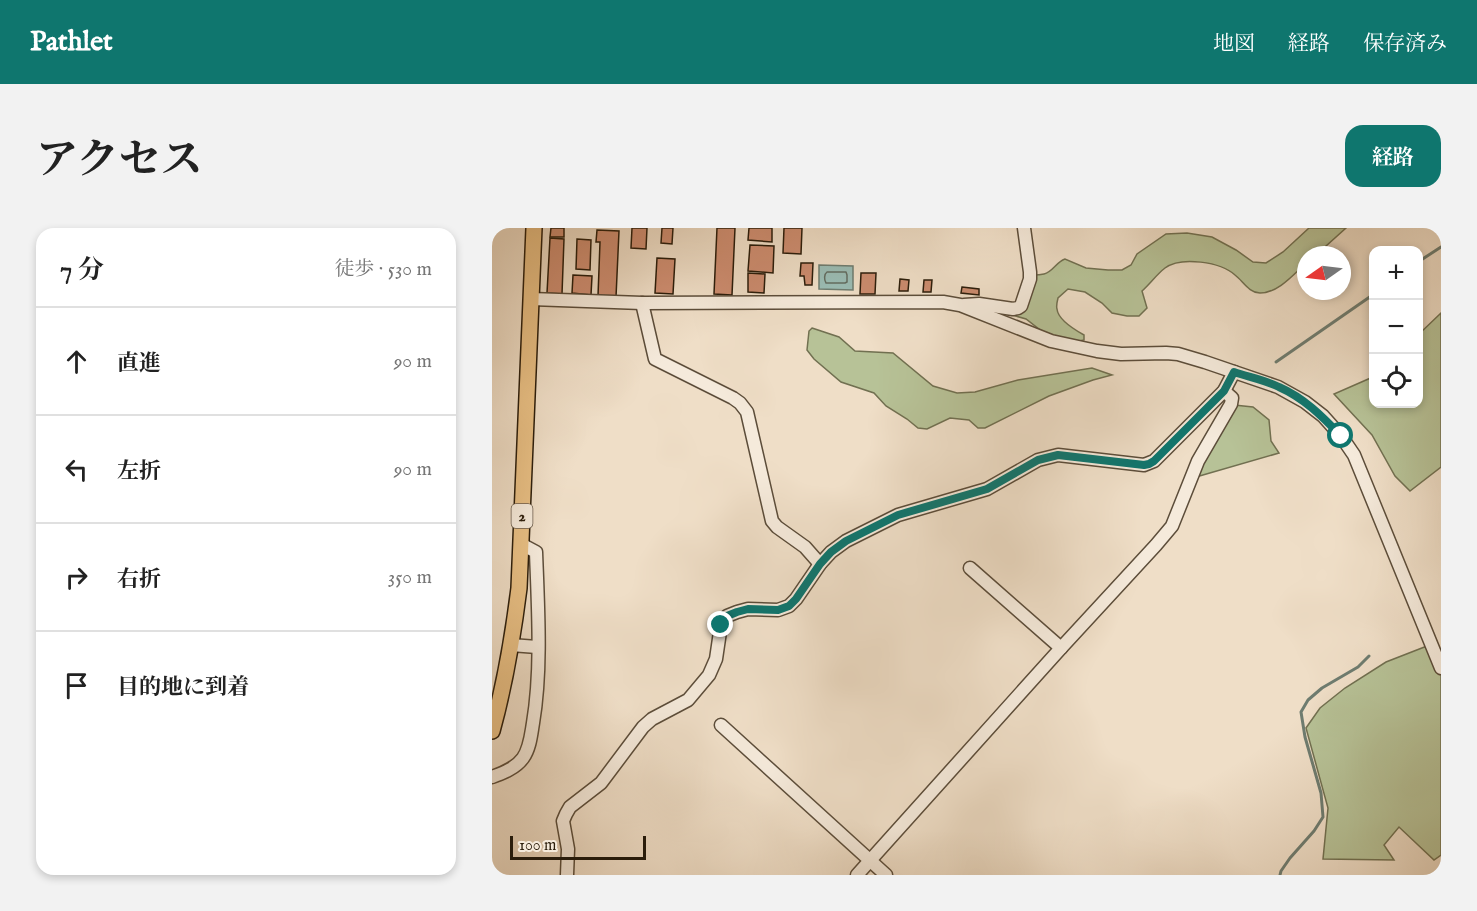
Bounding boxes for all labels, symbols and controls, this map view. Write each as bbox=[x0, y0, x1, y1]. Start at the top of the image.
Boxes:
text: Pathlet bbox=[30, 25, 113, 60]
text: 地図 bbox=[1213, 31, 1255, 58]
text: 経路 bbox=[1288, 31, 1330, 58]
text: 保存済み bbox=[1363, 31, 1447, 58]
button: 経路 bbox=[1345, 125, 1441, 187]
text: アクセス bbox=[36, 135, 203, 188]
north arrow bbox=[1297, 246, 1351, 300]
map controls bbox=[1369, 246, 1423, 408]
button: + bbox=[1369, 246, 1423, 300]
text: 7 分 bbox=[60, 254, 104, 287]
text: 徒歩 · 530 m bbox=[335, 257, 432, 282]
button: − bbox=[1369, 300, 1423, 354]
icon: ahead bbox=[60, 345, 93, 378]
text: 90 m bbox=[394, 349, 432, 374]
text: 直進 bbox=[117, 350, 161, 378]
button: locate bbox=[1369, 354, 1423, 408]
route start bbox=[1327, 422, 1353, 448]
icon: left bbox=[60, 453, 93, 486]
text: 90 m bbox=[394, 457, 432, 482]
text: 左折 bbox=[117, 458, 161, 486]
road number: 2 bbox=[512, 504, 532, 528]
icon: right bbox=[60, 561, 93, 594]
text: 350 m bbox=[388, 565, 432, 590]
text: 右折 bbox=[117, 566, 161, 594]
route end bbox=[707, 611, 733, 637]
icon: arrive bbox=[60, 669, 93, 702]
text: 目的地に到着 bbox=[117, 674, 249, 702]
scale bar bbox=[510, 833, 646, 860]
text: 100 m bbox=[519, 836, 556, 856]

